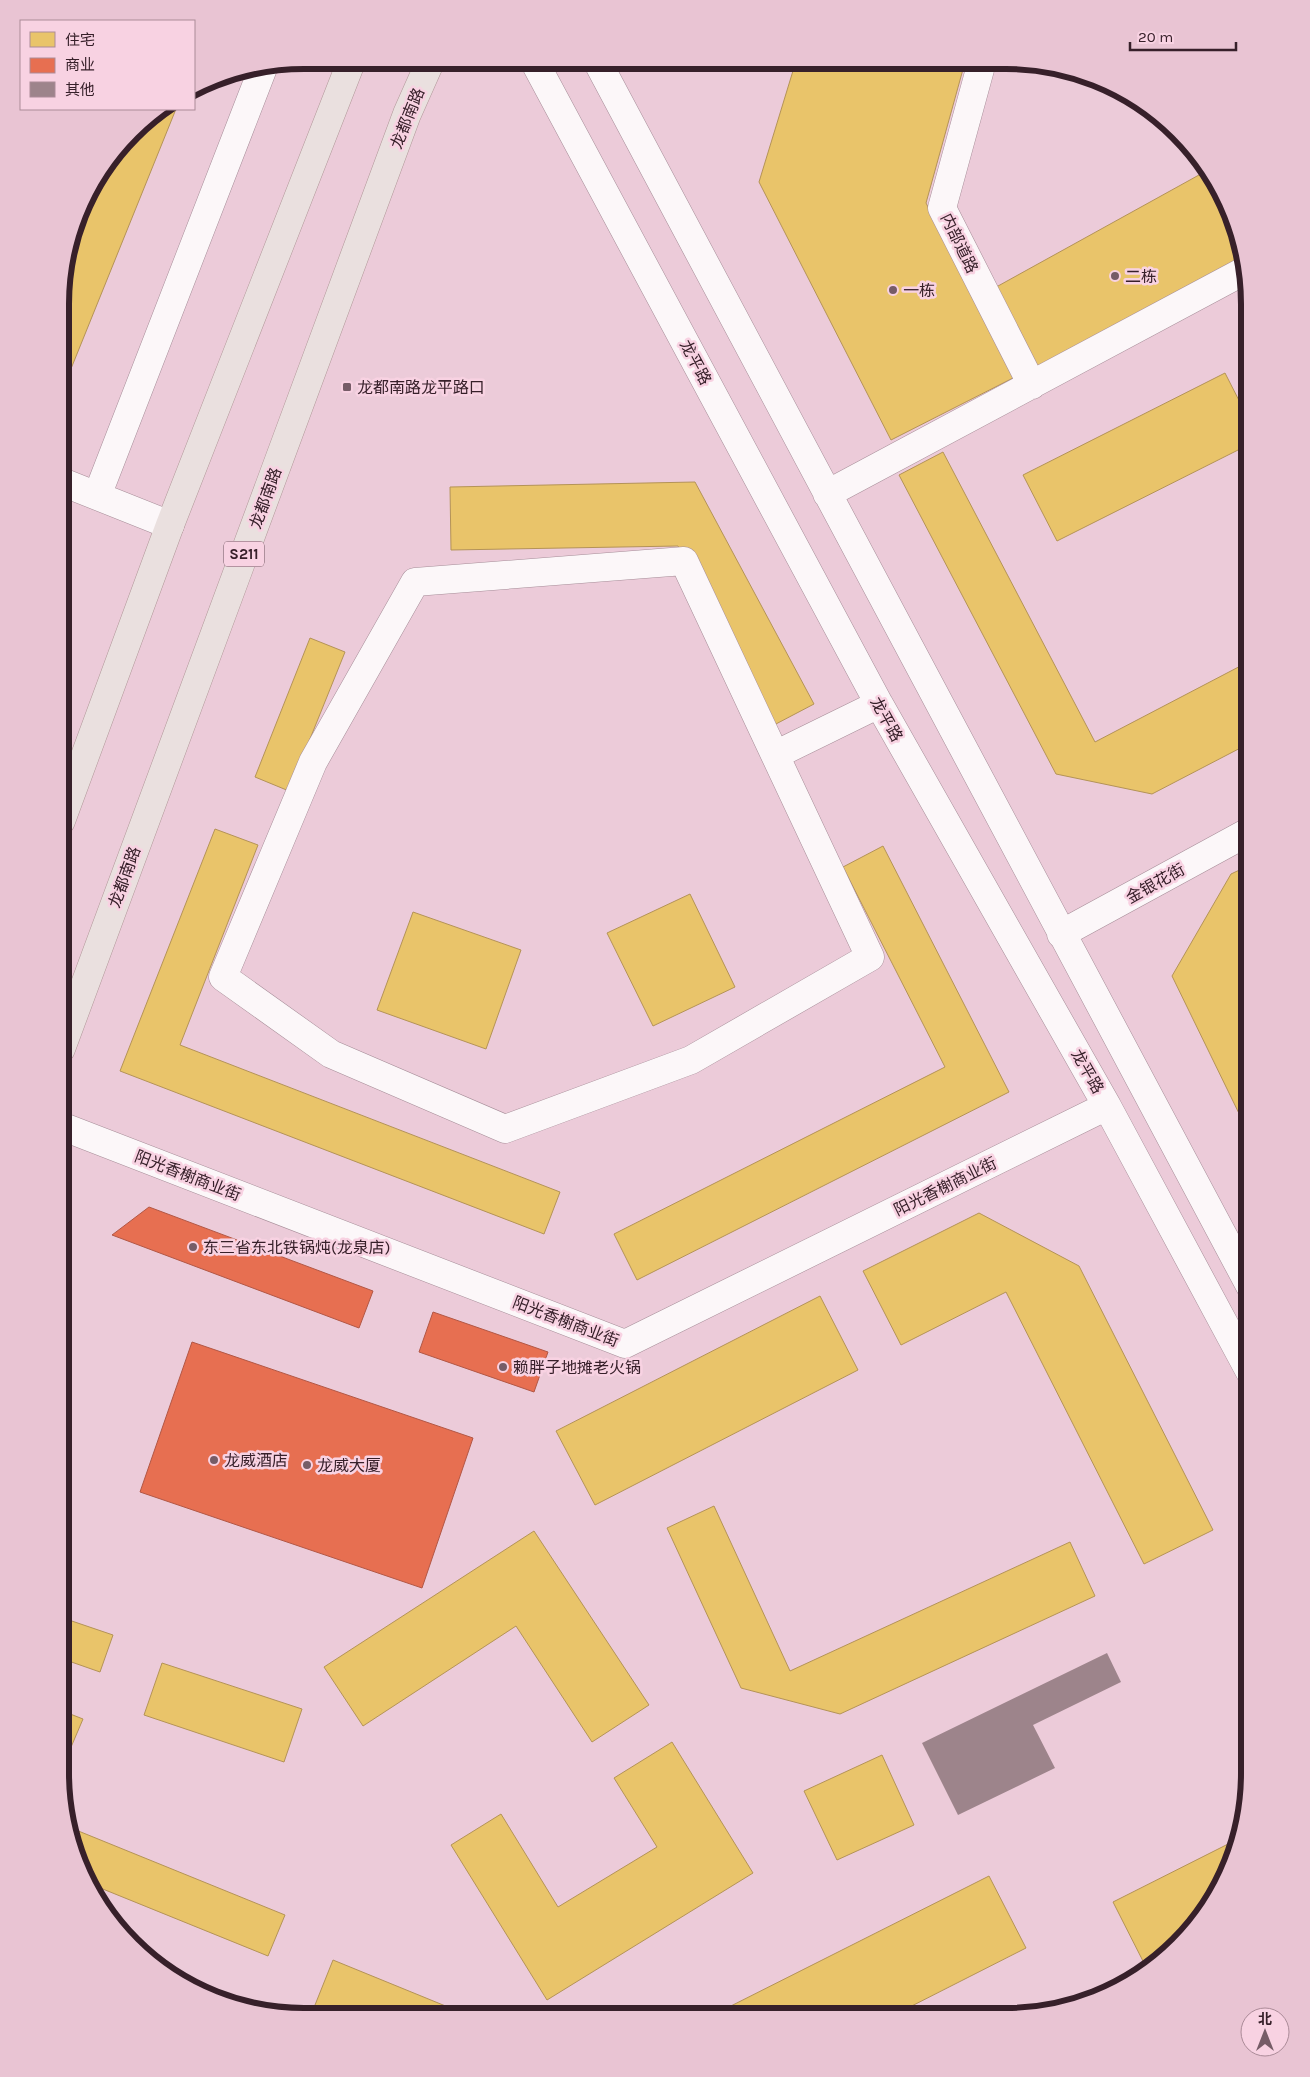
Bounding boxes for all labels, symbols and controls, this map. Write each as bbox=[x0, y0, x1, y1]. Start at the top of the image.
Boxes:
legend bbox=[20, 20, 195, 110]
scale bar bbox=[1130, 20, 1236, 52]
text: 20 m bbox=[1138, 28, 1173, 46]
text: 住宅 bbox=[65, 31, 95, 49]
text: 商业 bbox=[65, 56, 95, 74]
text: 其他 bbox=[65, 81, 95, 99]
street label: 龙都南路 bbox=[387, 85, 428, 151]
street label: 内部道路 bbox=[937, 210, 982, 276]
place label: 二栋 bbox=[1125, 267, 1157, 286]
marker: 二栋 bbox=[1109, 270, 1121, 282]
place label: 一栋 bbox=[903, 281, 935, 300]
marker: 一栋 bbox=[887, 284, 899, 296]
street label: 龙平路 bbox=[676, 337, 715, 388]
place label: 龙都南路龙平路口 bbox=[357, 378, 485, 397]
marker: 龙都南路龙平路口 bbox=[341, 381, 353, 393]
street label: 龙都南路 bbox=[246, 465, 285, 531]
road number: S211 bbox=[224, 542, 264, 566]
street label: 龙平路 bbox=[867, 694, 907, 745]
street label: 龙都南路 bbox=[105, 844, 144, 910]
street label: 金银花街 bbox=[1123, 860, 1188, 907]
street label: 龙平路 bbox=[1067, 1046, 1108, 1097]
street label: 阳光香榭商业街 bbox=[132, 1147, 244, 1204]
street label: 阳光香榭商业街 bbox=[891, 1153, 1000, 1220]
place label: 东三省东北铁锅炖(龙泉店) bbox=[203, 1238, 390, 1257]
marker: 东三省东北铁锅炖(龙泉店) bbox=[187, 1241, 199, 1253]
street label: 阳光香榭商业街 bbox=[510, 1293, 622, 1350]
place label: 赖胖子地摊老火锅 bbox=[513, 1358, 641, 1377]
marker: 赖胖子地摊老火锅 bbox=[497, 1361, 509, 1373]
place label: 龙威酒店 bbox=[224, 1451, 288, 1470]
marker: 龙威酒店 bbox=[208, 1454, 220, 1466]
place label: 龙威大厦 bbox=[317, 1456, 381, 1475]
marker: 龙威大厦 bbox=[301, 1459, 313, 1471]
north arrow bbox=[1240, 2007, 1290, 2057]
text: 北 bbox=[1258, 2011, 1272, 2028]

